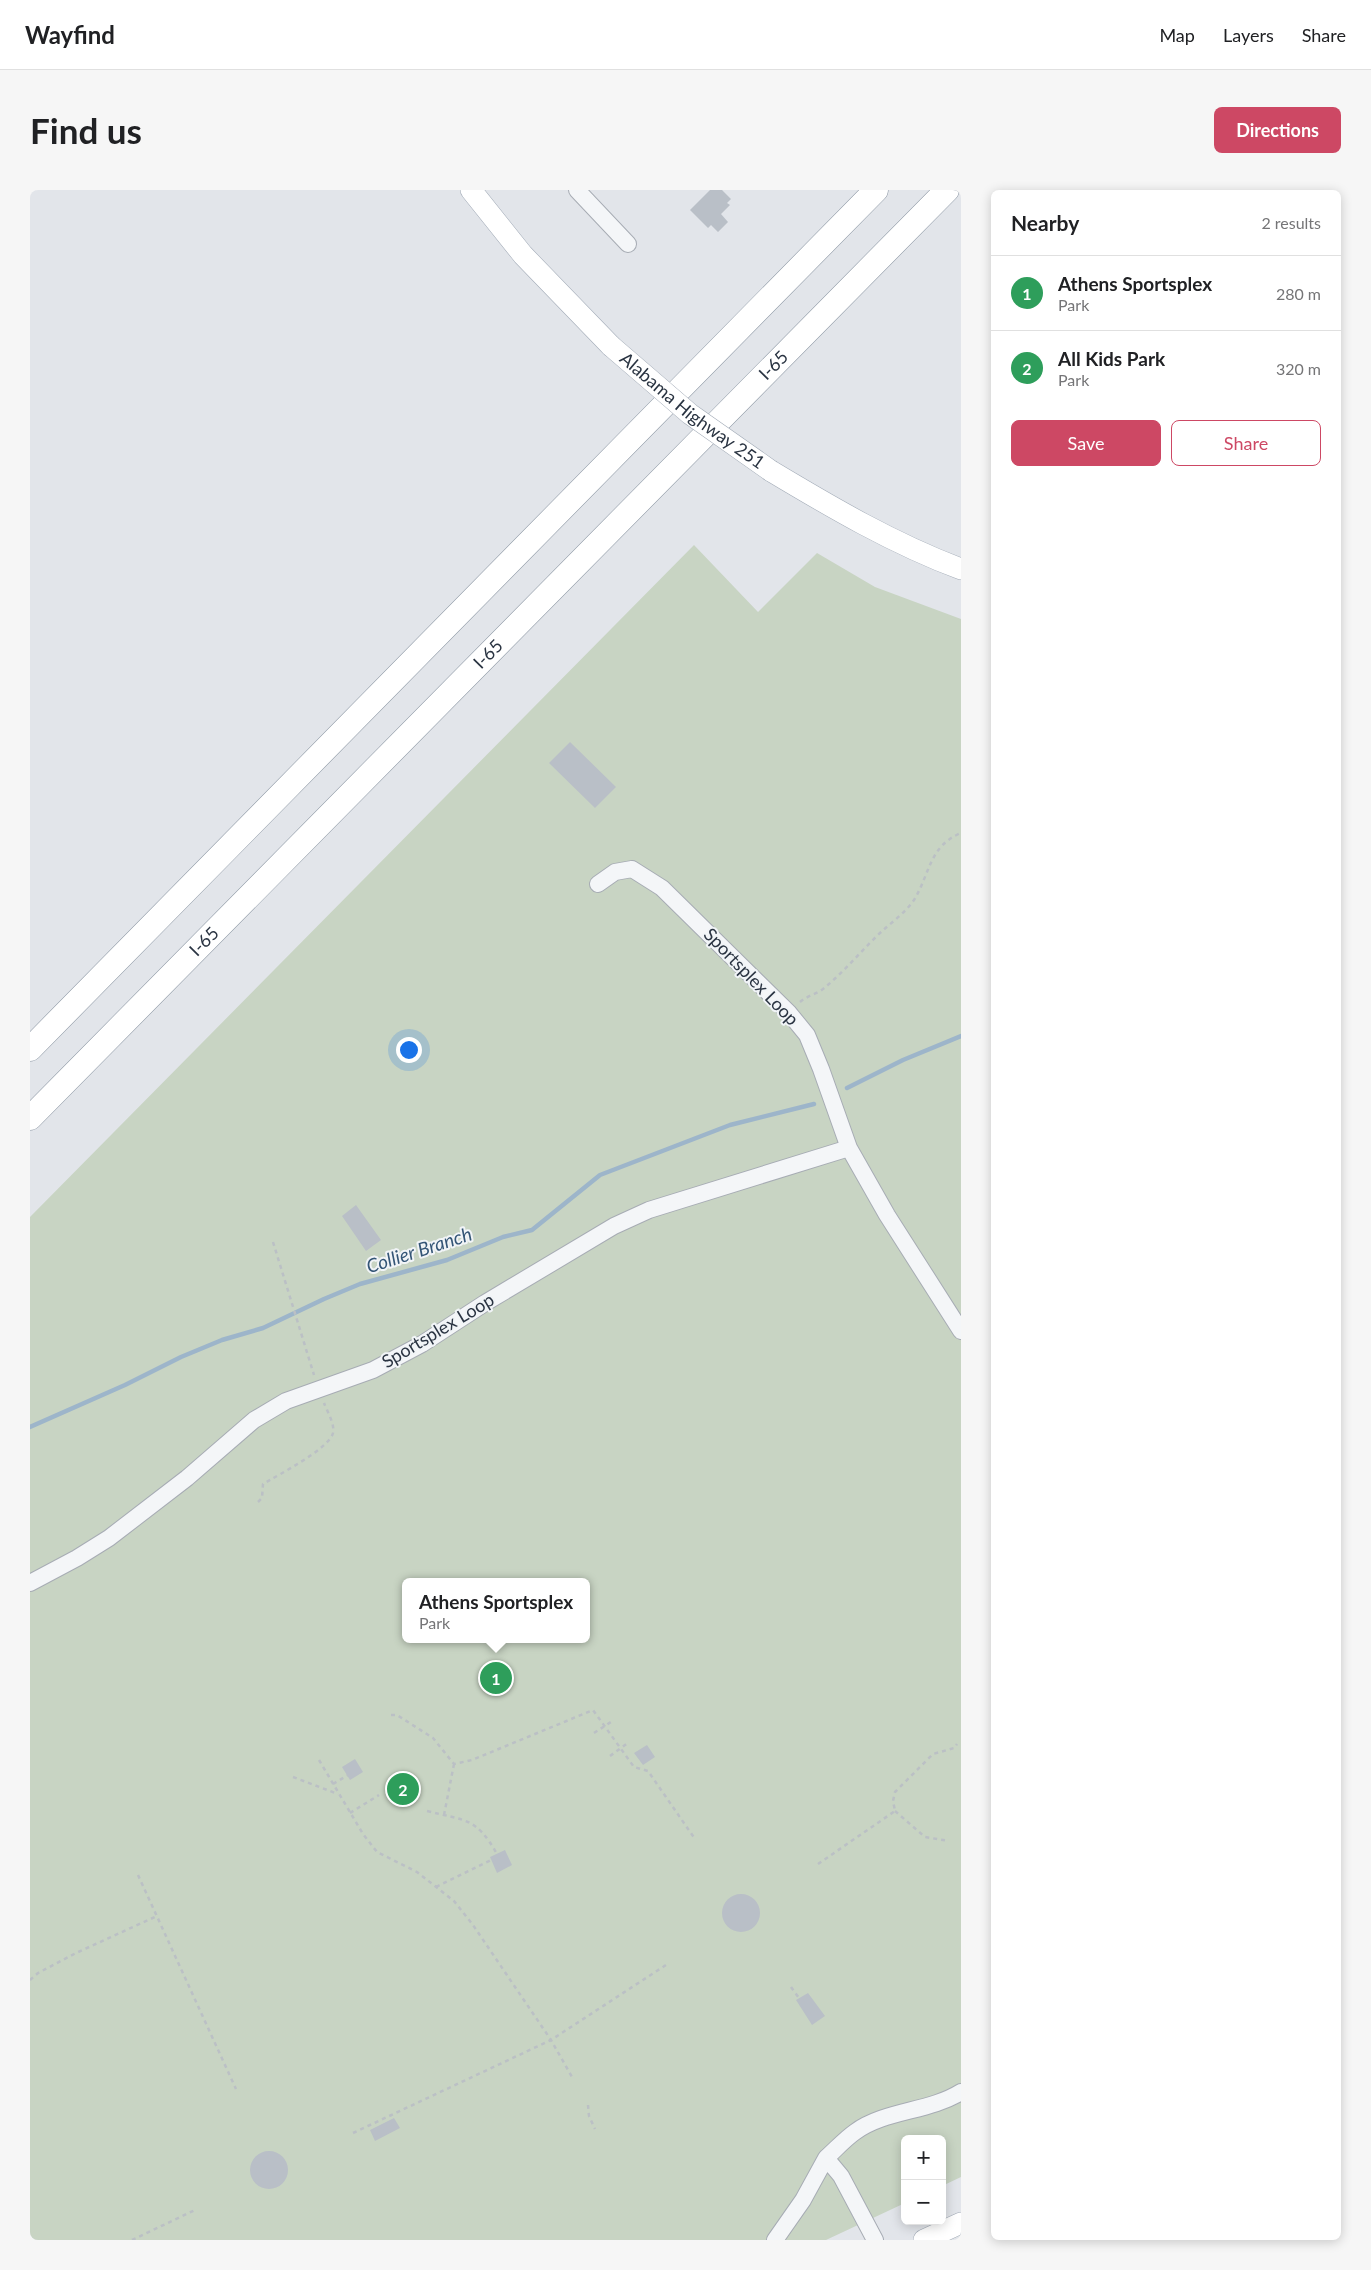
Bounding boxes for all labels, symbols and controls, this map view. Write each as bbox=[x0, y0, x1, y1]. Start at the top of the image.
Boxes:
text: Wayfind bbox=[25, 20, 115, 49]
text: Map bbox=[1159, 24, 1195, 46]
text: Layers bbox=[1223, 24, 1274, 46]
text: Share bbox=[1302, 24, 1346, 46]
button: Directions bbox=[1214, 107, 1341, 153]
text: Find us bbox=[30, 109, 142, 151]
text: Nearby bbox=[1011, 210, 1079, 235]
text: 2 results bbox=[1261, 213, 1321, 232]
text: Athens Sportsplex bbox=[1058, 272, 1212, 295]
text: 1 bbox=[1022, 284, 1032, 303]
text: 280 m bbox=[1276, 284, 1321, 303]
text: Park bbox=[1058, 295, 1089, 314]
street label: I-65 bbox=[754, 345, 792, 384]
street label: Alabama Highway 251 bbox=[616, 347, 769, 473]
text: All Kids Park bbox=[1058, 347, 1165, 370]
text: 2 bbox=[1022, 359, 1032, 378]
text: 320 m bbox=[1276, 359, 1321, 378]
text: Park bbox=[1058, 370, 1089, 389]
button: Save bbox=[1011, 420, 1161, 466]
button: Share bbox=[1171, 420, 1321, 466]
street label: I-65 bbox=[468, 634, 507, 673]
street label: I-65 bbox=[184, 922, 223, 960]
street label: Sportsplex Loop bbox=[700, 923, 804, 1030]
your location bbox=[396, 1037, 422, 1063]
water label: Collier Branch bbox=[363, 1222, 475, 1277]
street label: Sportsplex Loop bbox=[377, 1288, 498, 1372]
popup bbox=[402, 1578, 590, 1643]
text: Athens Sportsplex bbox=[419, 1590, 573, 1613]
text: Park bbox=[419, 1613, 450, 1632]
pin: 1 bbox=[480, 1659, 512, 1697]
pin: 2 bbox=[387, 1770, 419, 1808]
map controls bbox=[901, 2135, 946, 2225]
button: + bbox=[901, 2135, 946, 2180]
button: − bbox=[901, 2180, 946, 2225]

